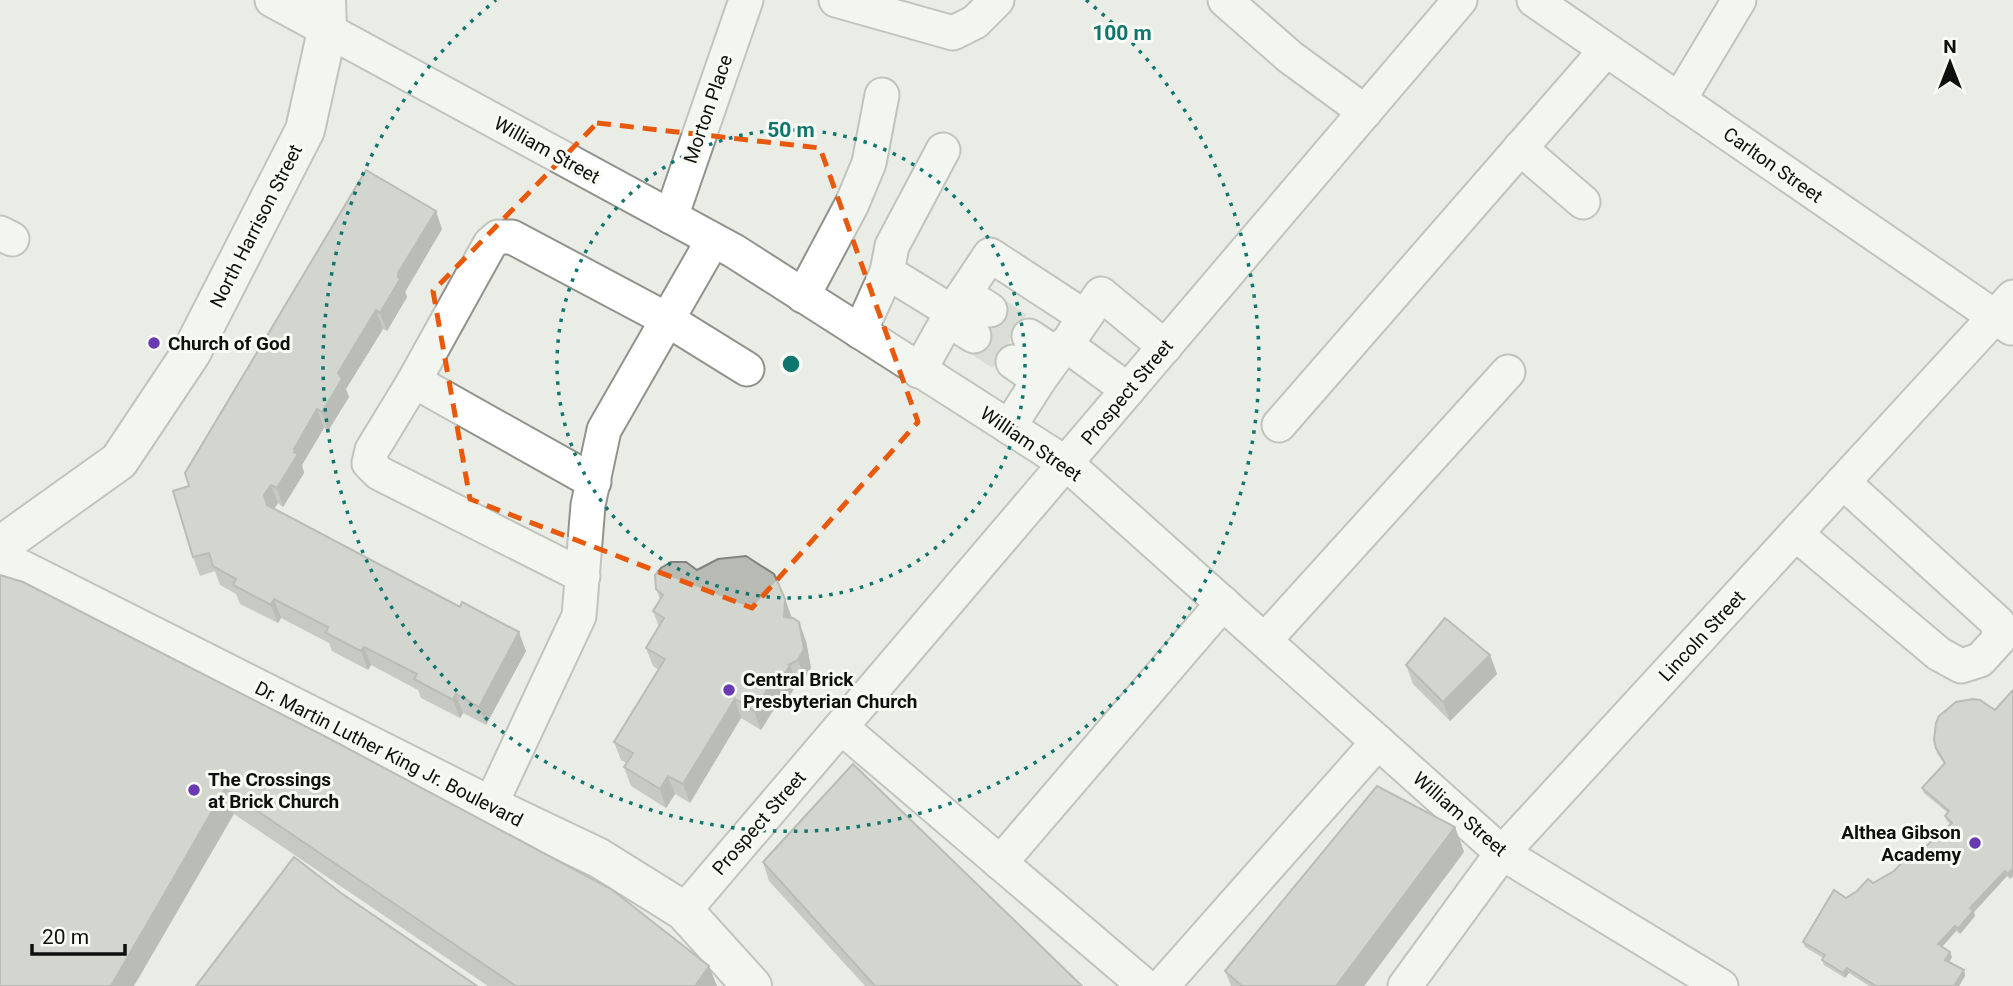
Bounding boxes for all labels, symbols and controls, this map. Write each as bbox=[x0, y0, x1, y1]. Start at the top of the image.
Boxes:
text: 100 m bbox=[1092, 21, 1152, 45]
north arrow bbox=[1915, 28, 1985, 98]
text: N bbox=[1943, 35, 1957, 58]
street label: Morton Place bbox=[679, 52, 737, 166]
street label: William Street bbox=[490, 112, 604, 188]
text: 50 m bbox=[767, 118, 815, 142]
street label: Carlton Street bbox=[1719, 122, 1827, 208]
street label: North Harrison Street bbox=[205, 141, 307, 311]
place label: Church of God bbox=[168, 332, 290, 355]
marker: Church of God bbox=[146, 335, 162, 351]
street label: Prospect Street bbox=[1076, 335, 1178, 449]
centre of rings bbox=[779, 352, 803, 376]
street label: William Street bbox=[976, 402, 1086, 486]
street label: Lincoln Street bbox=[1654, 586, 1750, 686]
place label: Central Brick Presbyterian Church bbox=[743, 668, 917, 713]
street label: Dr. Martin Luther King Jr. Boulevard bbox=[251, 676, 527, 832]
marker: Central Brick Presbyterian Church bbox=[721, 682, 737, 698]
street label: Prospect Street bbox=[707, 766, 811, 880]
street label: William Street bbox=[1408, 767, 1512, 861]
place label: The Crossings at Brick Church bbox=[208, 768, 339, 813]
marker: The Crossings at Brick Church bbox=[186, 782, 202, 798]
place label: Althea Gibson Academy bbox=[1841, 821, 1961, 866]
marker: Althea Gibson Academy bbox=[1967, 835, 1983, 851]
scale bar bbox=[32, 912, 124, 956]
text: 20 m bbox=[42, 925, 89, 949]

